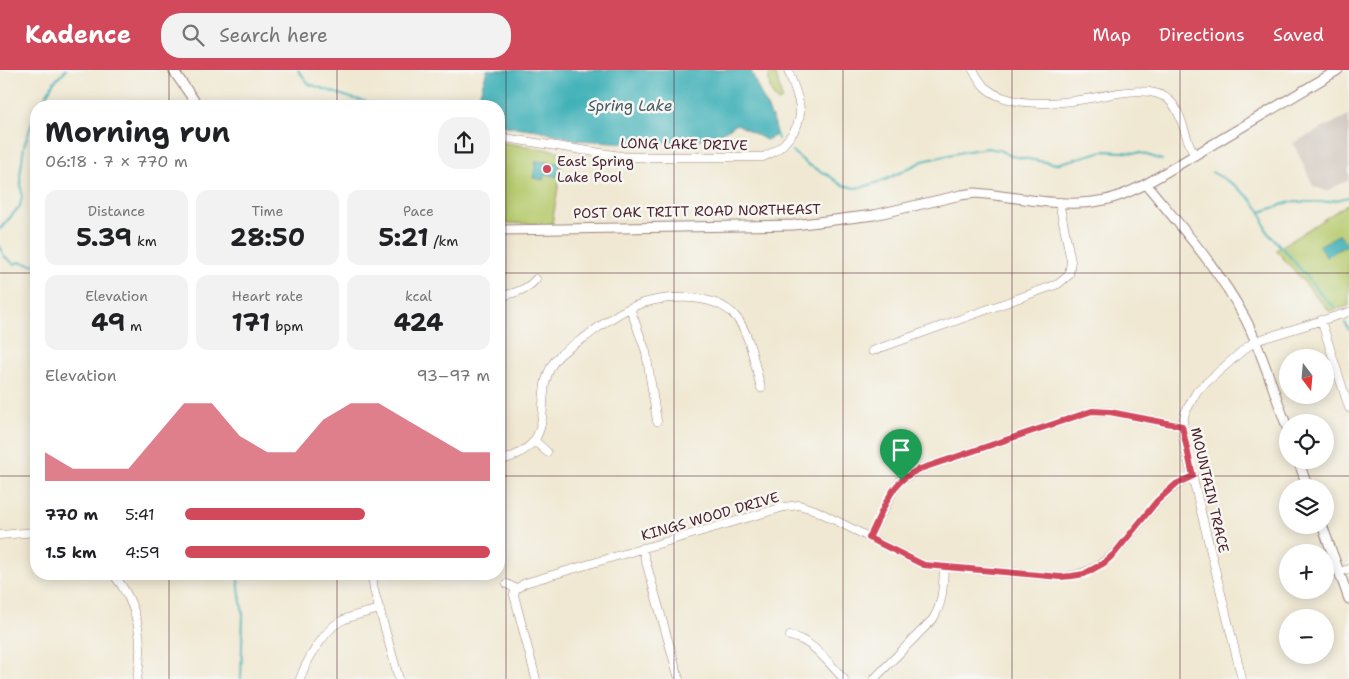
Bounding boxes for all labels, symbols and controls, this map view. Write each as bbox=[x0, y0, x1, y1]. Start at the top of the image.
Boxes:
search box bbox=[161, 13, 511, 58]
text: Kadence bbox=[25, 19, 131, 51]
icon: search bbox=[179, 21, 207, 49]
text: Search here bbox=[219, 23, 328, 48]
text: Map bbox=[1093, 23, 1131, 47]
text: Directions bbox=[1159, 23, 1245, 47]
text: Saved bbox=[1273, 23, 1324, 47]
water label: Spring Lake bbox=[588, 96, 672, 116]
text: Morning run bbox=[45, 113, 230, 151]
button: share bbox=[438, 117, 490, 169]
street label: LONG LAKE DRIVE bbox=[620, 134, 748, 154]
text: 06:18 · 7 × 770 m bbox=[45, 151, 188, 172]
place label: East Spring Lake Pool bbox=[557, 152, 634, 186]
marker: East Spring Lake Pool bbox=[541, 163, 553, 175]
street label: POST OAK TRITT ROAD NORTHEAST bbox=[573, 200, 821, 222]
text: Distance bbox=[88, 202, 145, 220]
text: Time bbox=[251, 202, 284, 220]
text: Pace bbox=[403, 202, 434, 220]
text: 5.39 bbox=[76, 220, 132, 254]
text: 28:50 bbox=[230, 220, 305, 254]
text: 5:21 bbox=[379, 220, 429, 254]
text: km bbox=[132, 232, 157, 250]
text: /km bbox=[429, 232, 458, 250]
text: Elevation bbox=[85, 287, 148, 305]
text: Heart rate bbox=[232, 287, 303, 305]
text: kcal bbox=[405, 287, 432, 305]
text: 49 bbox=[91, 305, 125, 339]
text: 171 bbox=[232, 305, 270, 339]
text: 424 bbox=[393, 305, 444, 339]
text: m bbox=[125, 317, 142, 335]
text: bpm bbox=[270, 317, 303, 335]
north arrow bbox=[1279, 349, 1334, 404]
map controls bbox=[1279, 349, 1334, 664]
text: Elevation bbox=[45, 365, 117, 386]
text: 93–97 m bbox=[416, 365, 490, 386]
button: locate bbox=[1279, 414, 1334, 469]
street label: MOUNTAIN TRACE bbox=[1187, 426, 1233, 555]
pin bbox=[880, 429, 922, 480]
icon: arrive bbox=[887, 436, 915, 464]
button: layers bbox=[1279, 479, 1334, 534]
street label: KINGS WOOD DRIVE bbox=[639, 488, 781, 544]
text: 770 m bbox=[45, 504, 98, 525]
text: 5:41 bbox=[125, 504, 155, 525]
text: 1.5 km bbox=[45, 542, 97, 563]
text: 4:59 bbox=[125, 542, 160, 563]
button: + bbox=[1279, 544, 1334, 599]
button: − bbox=[1279, 609, 1334, 664]

